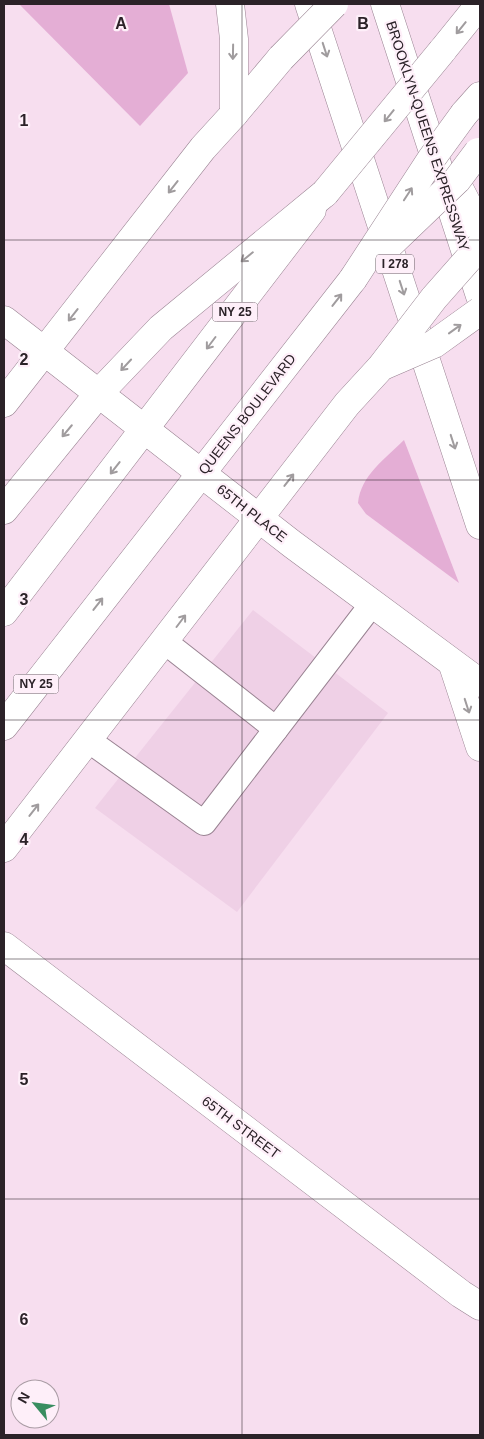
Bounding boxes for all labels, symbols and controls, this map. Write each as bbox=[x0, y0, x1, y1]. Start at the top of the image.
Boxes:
text: A bbox=[115, 15, 127, 32]
text: B bbox=[357, 15, 369, 32]
street label: BROOKLYN-QUEENS EXPRESSWAY bbox=[383, 19, 473, 254]
one-way arrow bbox=[456, 21, 467, 34]
one-way arrow bbox=[320, 42, 330, 58]
one-way arrow bbox=[228, 44, 238, 60]
one-way arrow bbox=[383, 109, 394, 122]
text: 1 bbox=[20, 112, 29, 129]
one-way arrow bbox=[167, 180, 178, 193]
one-way arrow bbox=[403, 187, 414, 201]
one-way arrow bbox=[241, 252, 254, 263]
road number: I 278 bbox=[376, 254, 414, 274]
one-way arrow bbox=[398, 279, 408, 295]
one-way arrow bbox=[331, 294, 342, 307]
road number: NY 25 bbox=[212, 302, 258, 322]
one-way arrow bbox=[67, 308, 78, 321]
one-way arrow bbox=[448, 324, 462, 334]
one-way arrow bbox=[206, 336, 216, 350]
text: 2 bbox=[20, 351, 29, 368]
street label: QUEENS BOULEVARD bbox=[195, 351, 299, 477]
one-way arrow bbox=[119, 359, 132, 371]
one-way arrow bbox=[62, 424, 73, 437]
one-way arrow bbox=[449, 434, 458, 449]
one-way arrow bbox=[109, 461, 120, 474]
one-way arrow bbox=[284, 473, 294, 487]
street label: 65TH PLACE bbox=[214, 481, 290, 545]
text: 3 bbox=[20, 591, 29, 608]
one-way arrow bbox=[93, 598, 104, 611]
one-way arrow bbox=[175, 615, 186, 628]
road number: NY 25 bbox=[14, 674, 58, 694]
one-way arrow bbox=[462, 697, 472, 713]
one-way arrow bbox=[28, 804, 39, 817]
text: 4 bbox=[20, 831, 29, 848]
text: 5 bbox=[20, 1071, 29, 1088]
street label: 65TH STREET bbox=[199, 1093, 283, 1162]
text: 6 bbox=[20, 1311, 29, 1328]
north arrow bbox=[10, 1379, 60, 1429]
text: N bbox=[14, 1389, 33, 1406]

